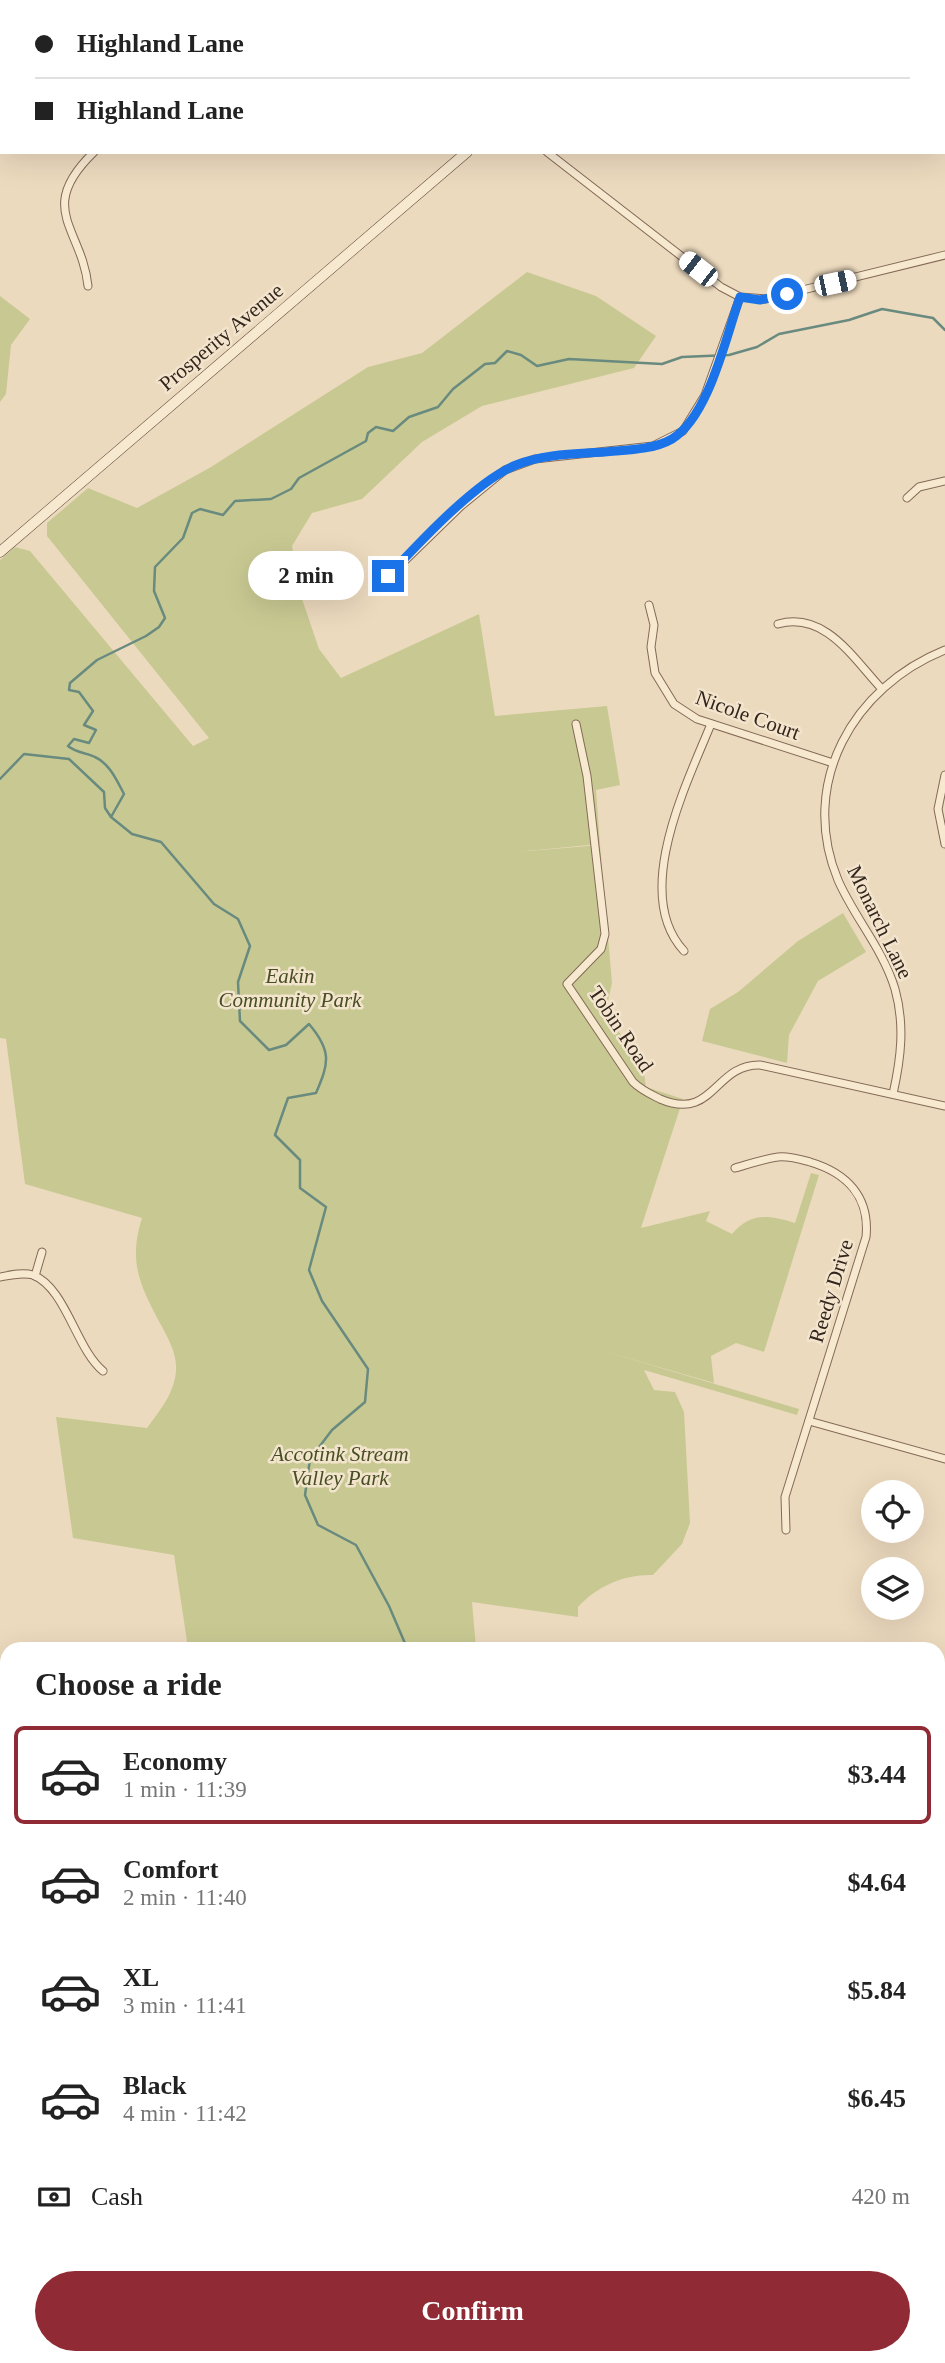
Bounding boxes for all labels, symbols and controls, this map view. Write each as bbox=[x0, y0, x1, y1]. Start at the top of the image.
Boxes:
text: Highland Lane bbox=[77, 29, 244, 58]
text: Highland Lane bbox=[77, 96, 244, 125]
car bbox=[675, 248, 722, 290]
car bbox=[813, 268, 858, 298]
street label: Prosperity Avenue bbox=[154, 278, 288, 396]
route start bbox=[771, 278, 803, 310]
callout: 2 min bbox=[248, 552, 364, 600]
route end bbox=[372, 560, 404, 592]
text: 2 min bbox=[278, 563, 334, 588]
street label: Nicole Court bbox=[693, 685, 804, 745]
street label: Monarch Lane bbox=[842, 861, 918, 983]
park label: Eakin Community Park bbox=[219, 964, 362, 1012]
street label: Tobin Road bbox=[584, 982, 659, 1077]
street label: Reedy Drive bbox=[804, 1236, 858, 1346]
park label: Accotink Stream Valley Park bbox=[269, 1442, 409, 1490]
map controls bbox=[861, 1480, 924, 1620]
button: locate bbox=[861, 1480, 924, 1543]
button: layers bbox=[861, 1557, 924, 1620]
text: Choose a ride bbox=[35, 1666, 222, 1702]
icon: car bbox=[39, 1744, 102, 1807]
text: Economy bbox=[123, 1747, 227, 1776]
text: $3.44 bbox=[848, 1760, 906, 1789]
text: 1 min · 11:39 bbox=[123, 1777, 247, 1802]
icon: car bbox=[39, 1852, 102, 1915]
text: Comfort bbox=[123, 1855, 218, 1884]
text: $4.64 bbox=[848, 1868, 906, 1897]
text: 2 min · 11:40 bbox=[123, 1885, 247, 1910]
icon: car bbox=[39, 1960, 102, 2023]
text: XL bbox=[123, 1963, 159, 1992]
text: $5.84 bbox=[848, 1976, 906, 2005]
text: 3 min · 11:41 bbox=[123, 1993, 247, 2018]
icon: car bbox=[39, 2068, 102, 2131]
text: Black bbox=[123, 2071, 187, 2100]
text: $6.45 bbox=[848, 2084, 906, 2113]
text: 4 min · 11:42 bbox=[123, 2101, 247, 2126]
icon: cash bbox=[35, 2178, 73, 2216]
text: Cash bbox=[91, 2182, 143, 2211]
text: 420 m bbox=[852, 2184, 910, 2209]
button: Confirm bbox=[35, 2271, 910, 2351]

